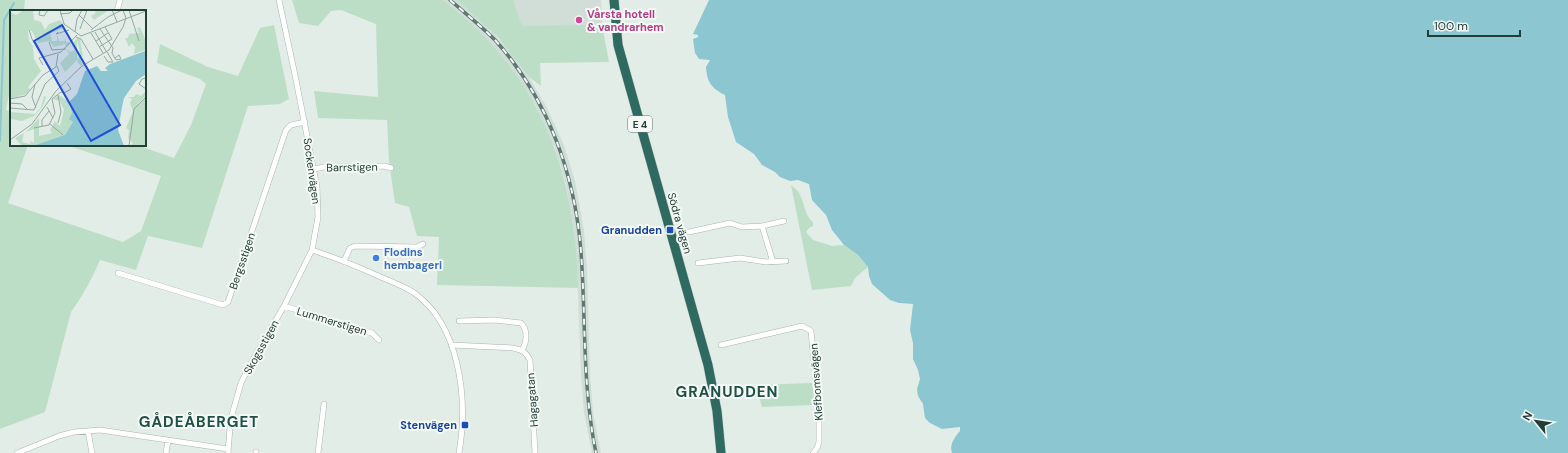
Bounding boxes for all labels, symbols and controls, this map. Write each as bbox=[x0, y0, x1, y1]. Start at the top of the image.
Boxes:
place label: Vårsta hotell & vandrarhem bbox=[587, 7, 664, 34]
inset map bbox=[10, 10, 146, 146]
scale bar bbox=[1428, 12, 1520, 38]
marker: Vårsta hotell & vandrarhem bbox=[574, 15, 584, 25]
text: 100 m bbox=[1434, 18, 1468, 34]
road number: E 4 bbox=[628, 116, 652, 132]
street label: Sockenvägen bbox=[300, 137, 324, 205]
street label: Barrstigen bbox=[326, 160, 378, 174]
street label: Södra vägen bbox=[665, 191, 695, 255]
place label: Granudden bbox=[601, 223, 662, 237]
marker: Granudden bbox=[665, 225, 675, 235]
street label: Bergsstigen bbox=[226, 231, 258, 291]
place label: Flodins hembageri bbox=[384, 245, 442, 272]
marker: Flodins hembageri bbox=[371, 253, 381, 263]
street label: Lummerstigen bbox=[295, 304, 369, 338]
street label: Skogsstigen bbox=[240, 317, 282, 377]
street label: Klefbomsvägen bbox=[806, 343, 826, 421]
street label: Hagagatan bbox=[523, 372, 541, 428]
district label: GRANUDDEN bbox=[676, 382, 778, 402]
north arrow bbox=[1516, 401, 1556, 441]
text: N bbox=[1519, 409, 1535, 423]
district label: GÅDEÅBERGET bbox=[139, 412, 259, 432]
place label: Stenvägen bbox=[400, 418, 457, 432]
marker: Stenvägen bbox=[460, 420, 470, 430]

